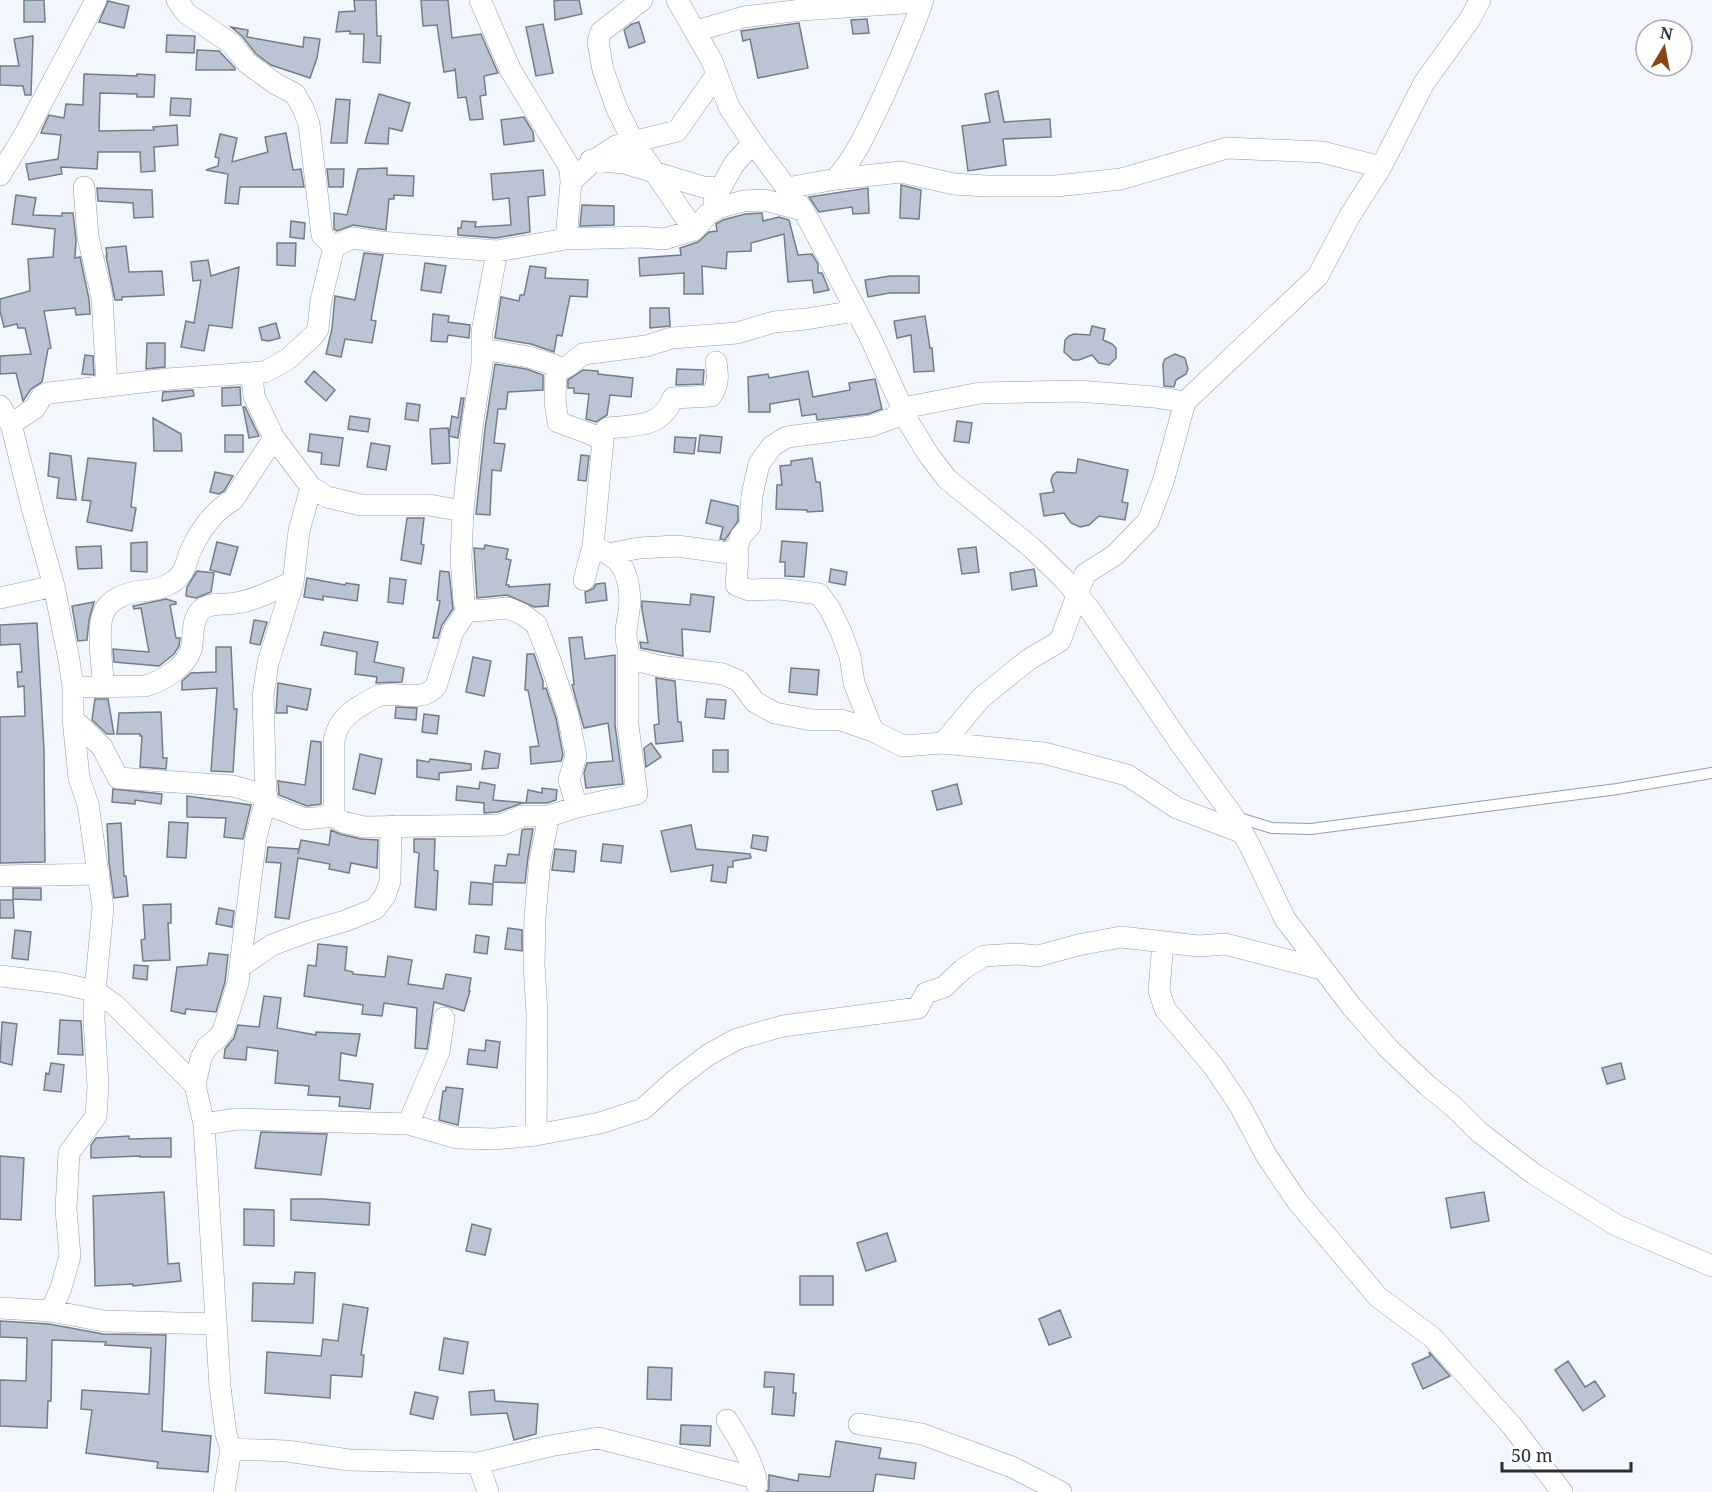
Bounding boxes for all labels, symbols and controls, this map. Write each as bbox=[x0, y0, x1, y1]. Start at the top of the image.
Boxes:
north arrow bbox=[1634, 18, 1694, 78]
text: N bbox=[1658, 21, 1675, 45]
scale bar bbox=[1502, 1435, 1631, 1473]
text: 50 m bbox=[1511, 1443, 1553, 1467]

